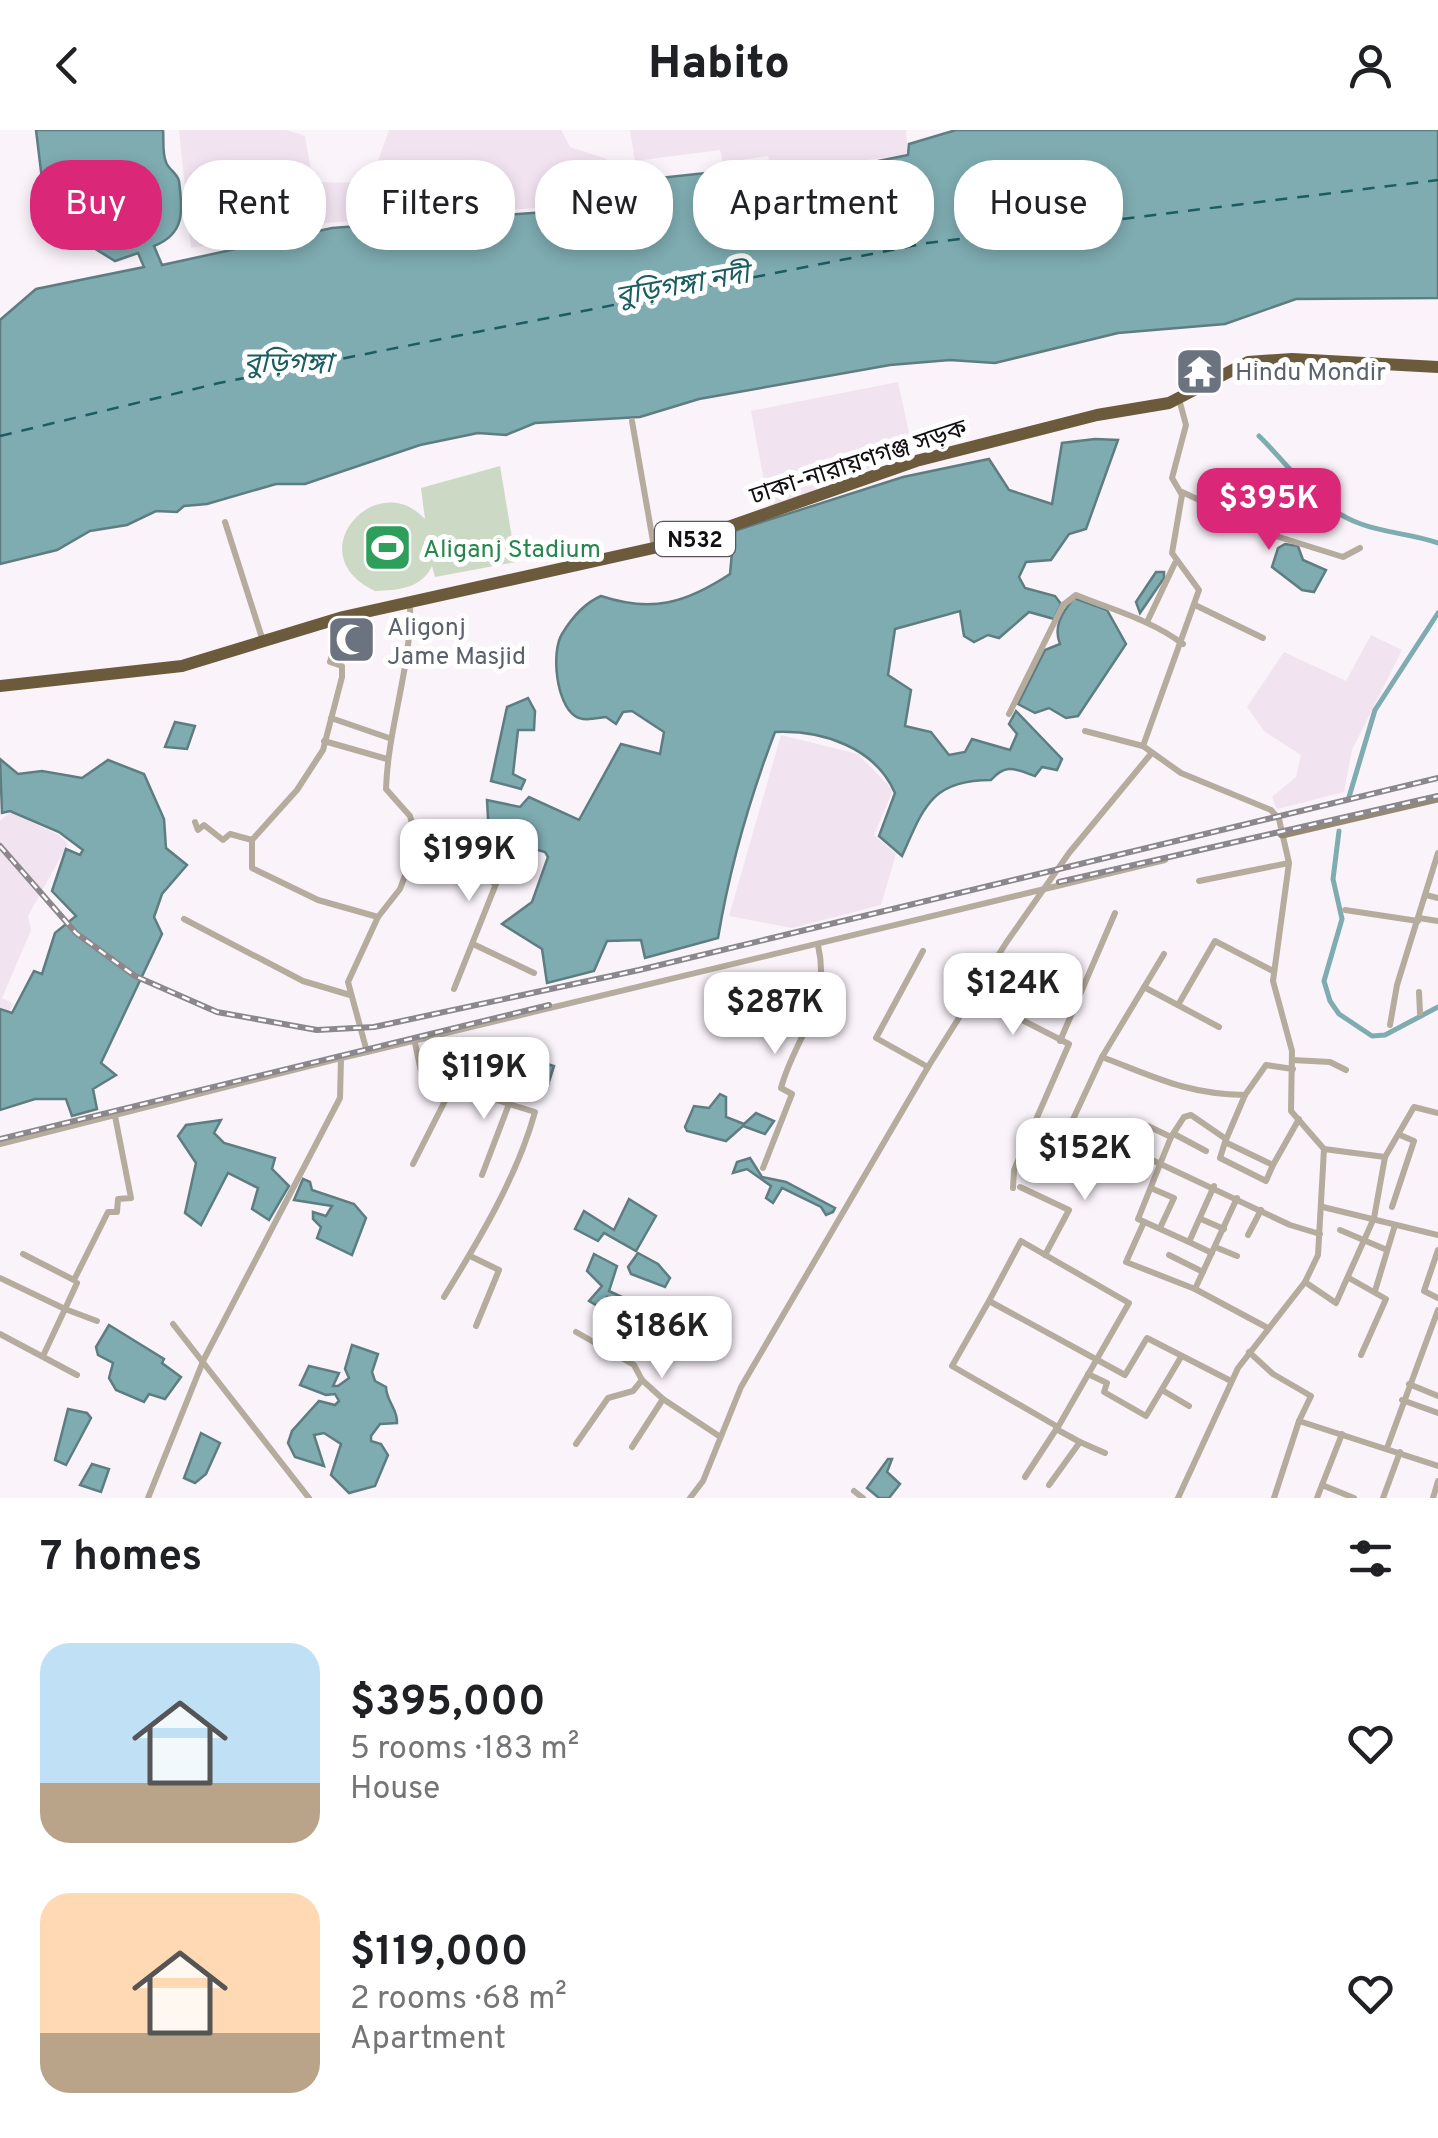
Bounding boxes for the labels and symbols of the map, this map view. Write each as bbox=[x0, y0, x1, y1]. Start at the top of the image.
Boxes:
water label: বুড়িগঙ্গা নদী bbox=[613, 256, 758, 316]
temple icon: Hindu Mondir bbox=[1174, 345, 1226, 397]
water label: বুড়িগঙ্গা bbox=[244, 346, 338, 383]
place label: Hindu Mondir bbox=[1235, 358, 1386, 390]
street label: ঢাকা-নারায়ণগঞ্জ সড়ক bbox=[745, 413, 972, 514]
pin: $395K bbox=[1199, 468, 1339, 553]
sports icon: Aliganj Stadium bbox=[362, 522, 414, 574]
road number: N532 bbox=[655, 522, 735, 556]
place label: Aliganj Stadium bbox=[423, 535, 601, 567]
place label: Aligonj Jame Masjid bbox=[387, 613, 526, 674]
mosque icon: Aligonj Jame Masjid bbox=[326, 614, 378, 666]
pin: $199K bbox=[399, 819, 539, 904]
pin: $124K bbox=[943, 953, 1083, 1038]
pin: $287K bbox=[705, 972, 845, 1057]
pin: $119K bbox=[414, 1037, 554, 1122]
pin: $152K bbox=[1015, 1118, 1155, 1203]
pin: $186K bbox=[592, 1296, 732, 1381]

